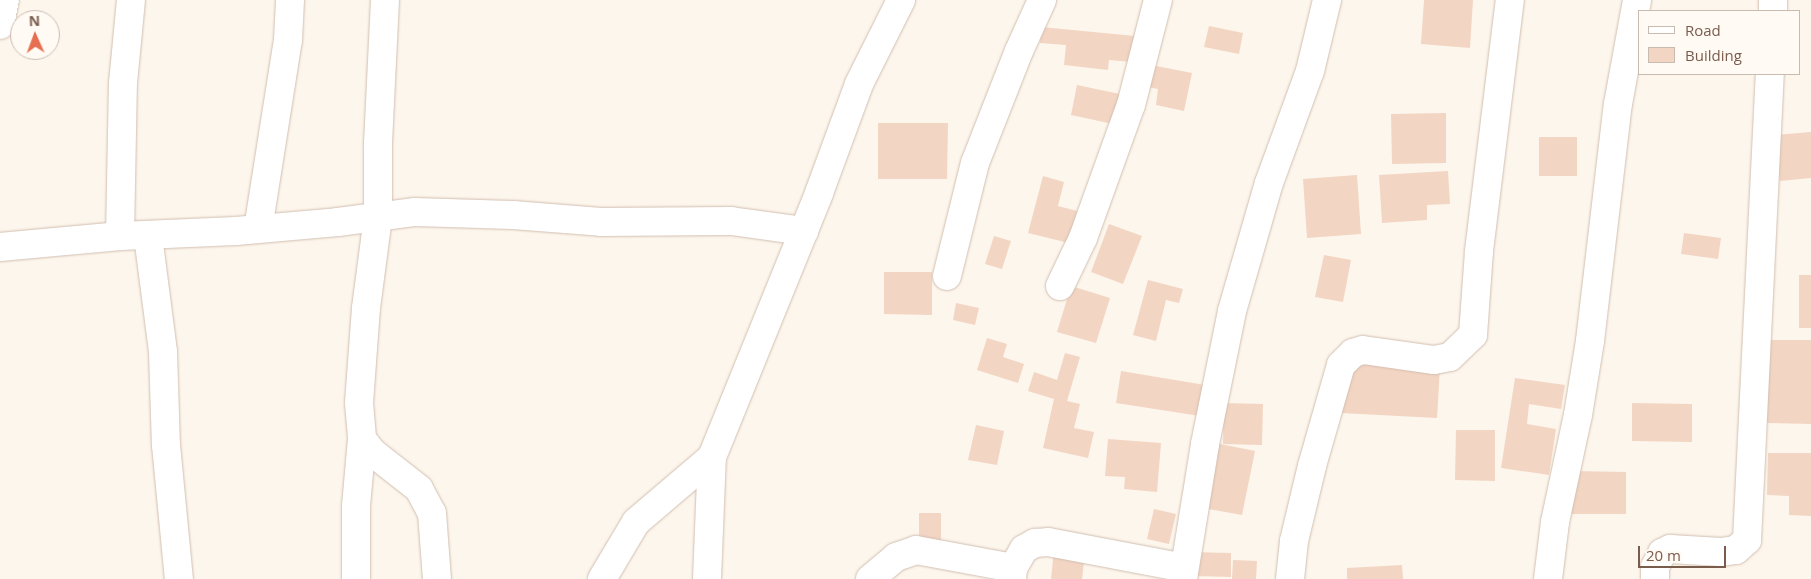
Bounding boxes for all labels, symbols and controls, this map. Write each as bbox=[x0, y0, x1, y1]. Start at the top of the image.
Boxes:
north arrow bbox=[10, 10, 60, 60]
legend bbox=[1638, 10, 1801, 75]
text: N bbox=[28, 11, 41, 30]
text: Road bbox=[1685, 20, 1721, 40]
text: Building bbox=[1685, 45, 1742, 65]
scale bar bbox=[1641, 536, 1728, 568]
text: 20 m bbox=[1646, 545, 1681, 565]

